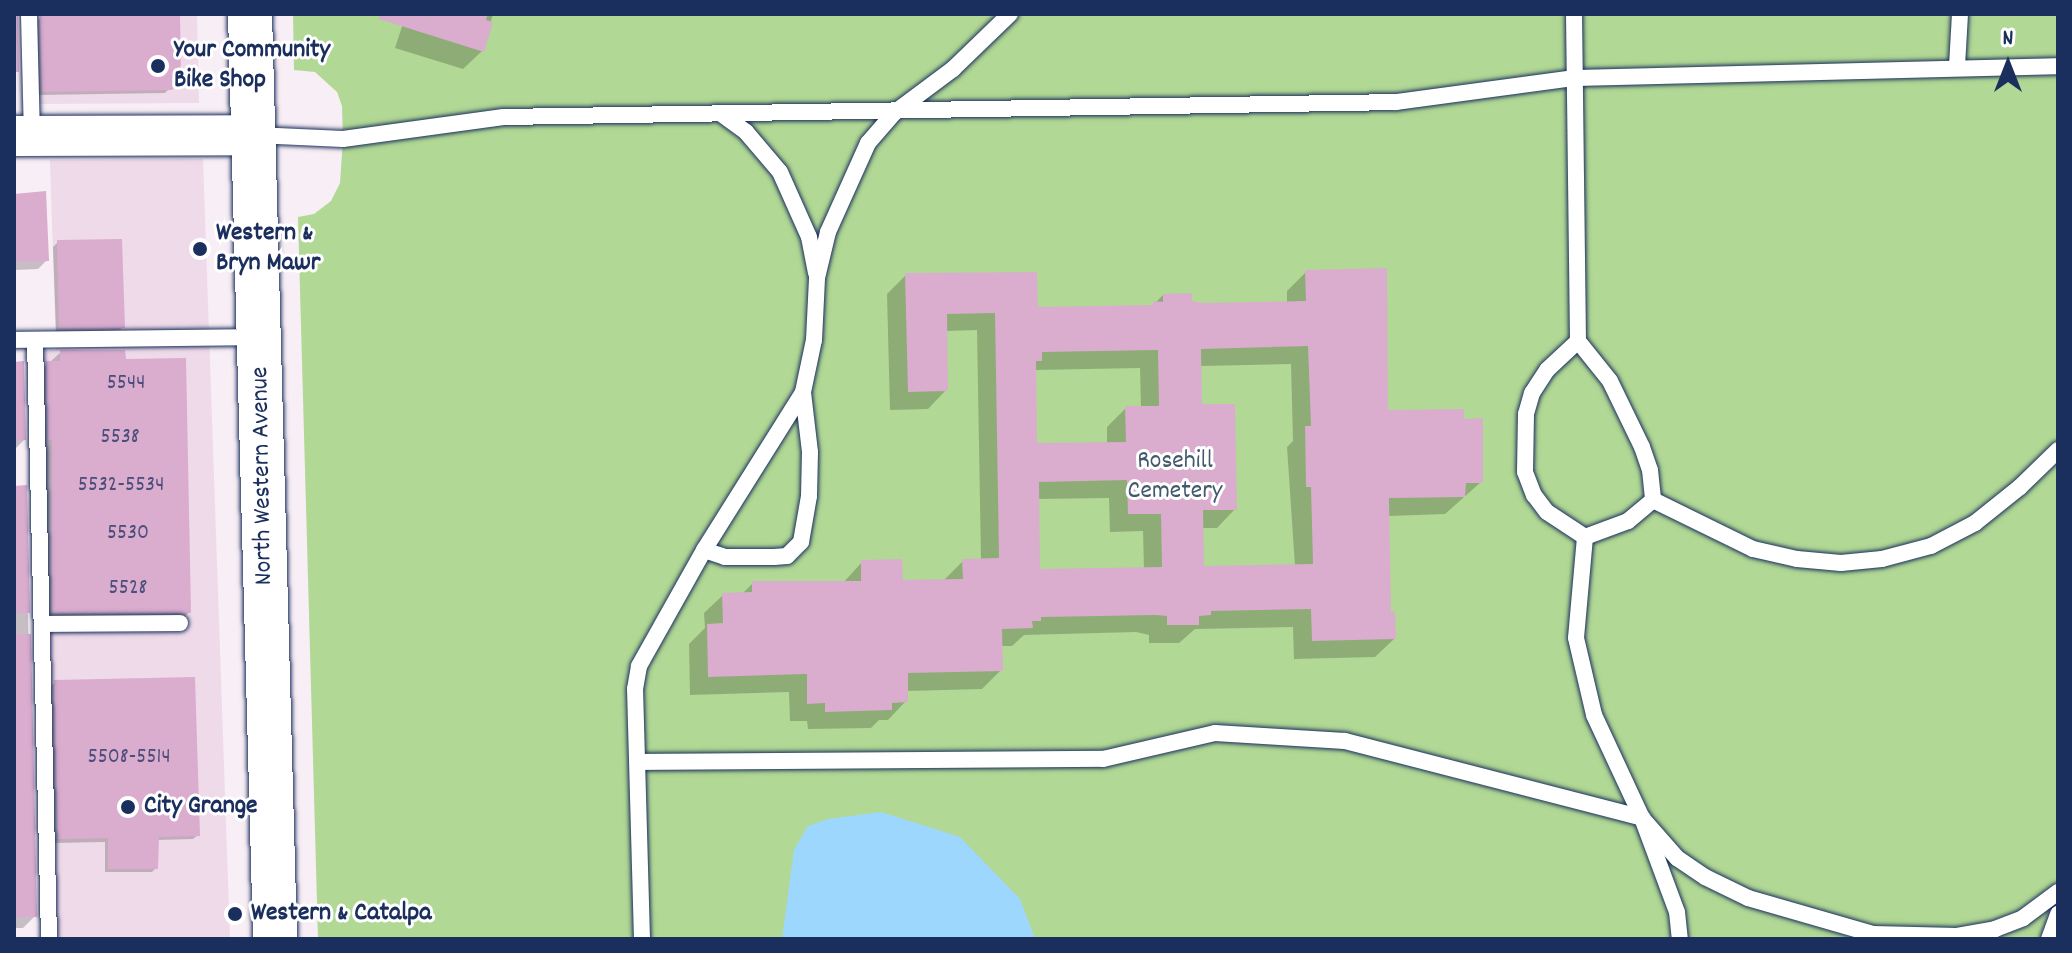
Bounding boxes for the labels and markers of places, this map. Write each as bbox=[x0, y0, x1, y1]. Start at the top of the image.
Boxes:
place label: Your Community Bike Shop bbox=[174, 35, 330, 96]
marker: Your Community Bike Shop bbox=[149, 57, 167, 75]
place label: Western & Bryn Mawr bbox=[216, 218, 320, 280]
marker: Western & Bryn Mawr bbox=[191, 240, 209, 258]
place label: City Grange bbox=[144, 791, 257, 823]
marker: City Grange bbox=[119, 798, 137, 816]
place label: Western & Catalpa bbox=[251, 898, 432, 930]
marker: Western & Catalpa bbox=[226, 905, 244, 923]

